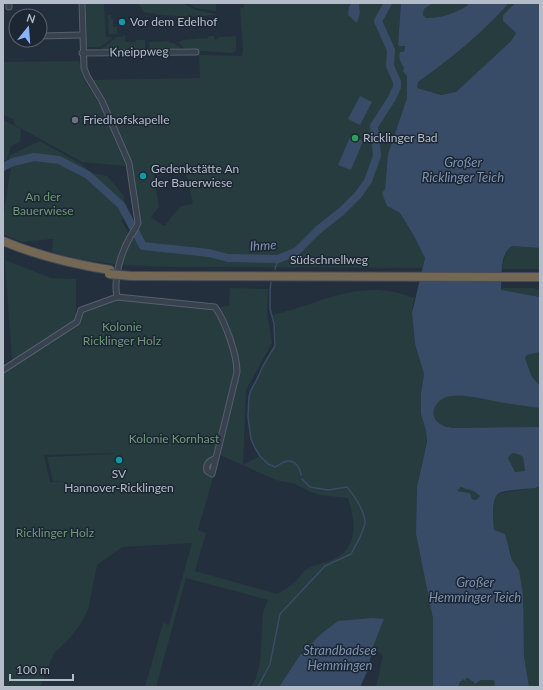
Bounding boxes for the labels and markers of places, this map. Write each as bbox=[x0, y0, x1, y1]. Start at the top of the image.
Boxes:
place label: Vor dem Edelhof bbox=[130, 14, 218, 29]
marker: Vor dem Edelhof bbox=[117, 17, 127, 27]
place label: Friedhofskapelle bbox=[83, 112, 169, 127]
marker: Friedhofskapelle bbox=[70, 115, 80, 125]
place label: Ricklinger Bad bbox=[363, 130, 438, 145]
marker: Ricklinger Bad bbox=[350, 133, 360, 143]
place label: Gedenkstätte An der Bauerwiese bbox=[151, 161, 239, 190]
marker: Gedenkstätte An der Bauerwiese bbox=[138, 171, 148, 181]
marker: SV Hannover-Ricklingen bbox=[114, 455, 124, 465]
place label: SV Hannover-Ricklingen bbox=[64, 466, 174, 495]

